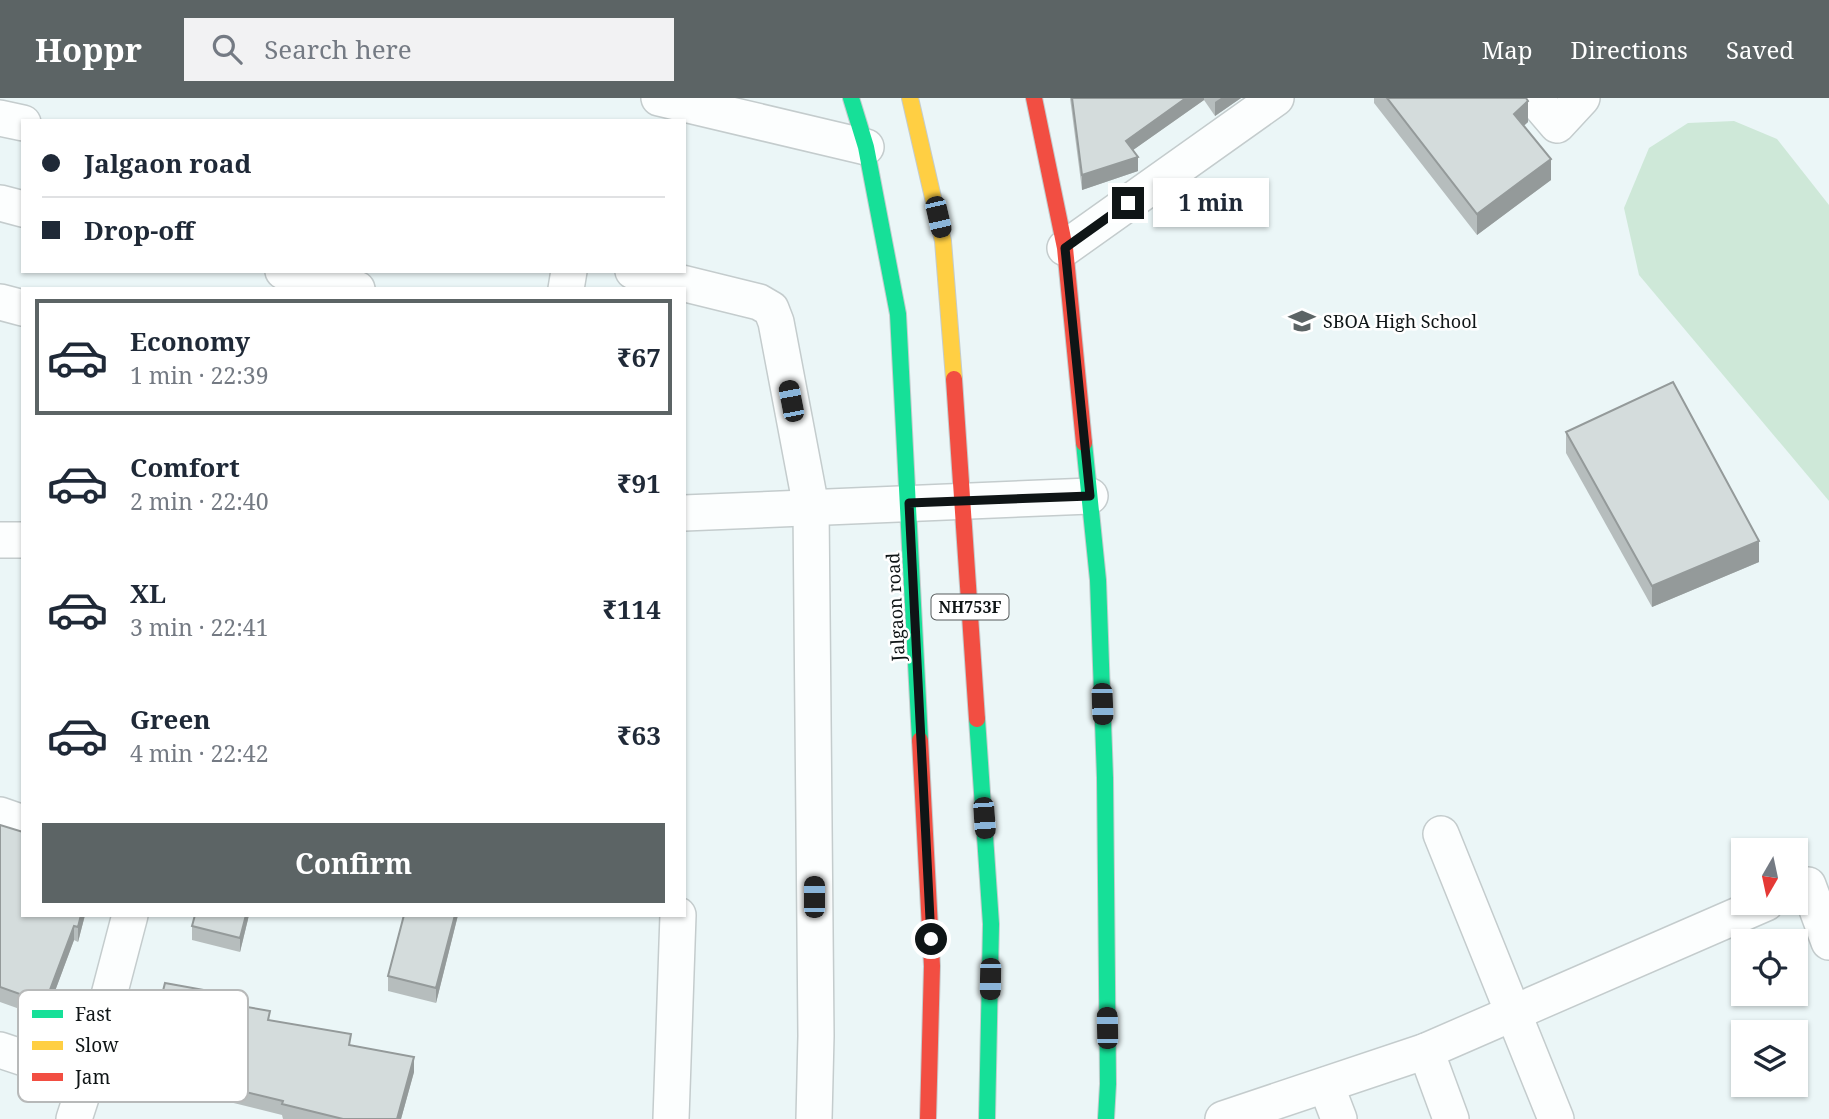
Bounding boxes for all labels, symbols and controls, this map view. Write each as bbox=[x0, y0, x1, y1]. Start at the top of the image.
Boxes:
search box bbox=[184, 18, 674, 81]
text: Hoppr bbox=[35, 27, 142, 72]
icon: search bbox=[208, 30, 246, 68]
text: Search here bbox=[264, 31, 412, 67]
text: Map bbox=[1482, 33, 1533, 66]
text: Directions bbox=[1571, 33, 1688, 66]
text: Saved bbox=[1726, 33, 1794, 66]
text: Jalgaon road bbox=[84, 145, 251, 181]
callout: 1 min bbox=[1152, 178, 1268, 228]
text: 1 min bbox=[1178, 186, 1244, 218]
route end bbox=[1112, 187, 1144, 219]
car bbox=[924, 194, 953, 240]
text: Drop-off bbox=[84, 212, 194, 248]
school or university icon: SBOA High School bbox=[1287, 306, 1317, 336]
place label: SBOA High School bbox=[1323, 309, 1478, 333]
text: Economy bbox=[130, 323, 250, 359]
icon: car bbox=[46, 326, 109, 389]
text: ₹67 bbox=[617, 339, 661, 375]
text: 1 min · 22:39 bbox=[130, 359, 268, 391]
car bbox=[777, 378, 806, 424]
text: Comfort bbox=[130, 449, 240, 485]
icon: car bbox=[46, 452, 109, 515]
text: ₹91 bbox=[617, 465, 661, 501]
text: 2 min · 22:40 bbox=[130, 485, 268, 517]
street label: Jalgaon road bbox=[880, 552, 910, 663]
text: XL bbox=[130, 575, 166, 611]
icon: car bbox=[46, 578, 109, 641]
text: ₹114 bbox=[602, 591, 661, 627]
road number: NH753F bbox=[932, 594, 1009, 620]
text: 3 min · 22:41 bbox=[130, 611, 268, 643]
car bbox=[1091, 683, 1114, 725]
text: Green bbox=[130, 701, 211, 737]
icon: car bbox=[46, 704, 109, 767]
text: ₹63 bbox=[617, 717, 661, 753]
text: 4 min · 22:42 bbox=[130, 737, 268, 769]
car bbox=[973, 796, 996, 840]
button: Confirm bbox=[42, 823, 665, 903]
north arrow bbox=[1731, 838, 1808, 915]
map controls bbox=[1731, 838, 1808, 1097]
car bbox=[804, 876, 825, 918]
route start bbox=[915, 923, 947, 955]
button: locate bbox=[1731, 929, 1808, 1006]
car bbox=[980, 958, 1001, 1000]
legend bbox=[18, 990, 248, 1102]
text: Fast bbox=[75, 1001, 112, 1027]
car bbox=[1097, 1007, 1118, 1049]
button: layers bbox=[1731, 1020, 1808, 1097]
text: Slow bbox=[75, 1032, 119, 1058]
text: Jam bbox=[74, 1064, 110, 1090]

